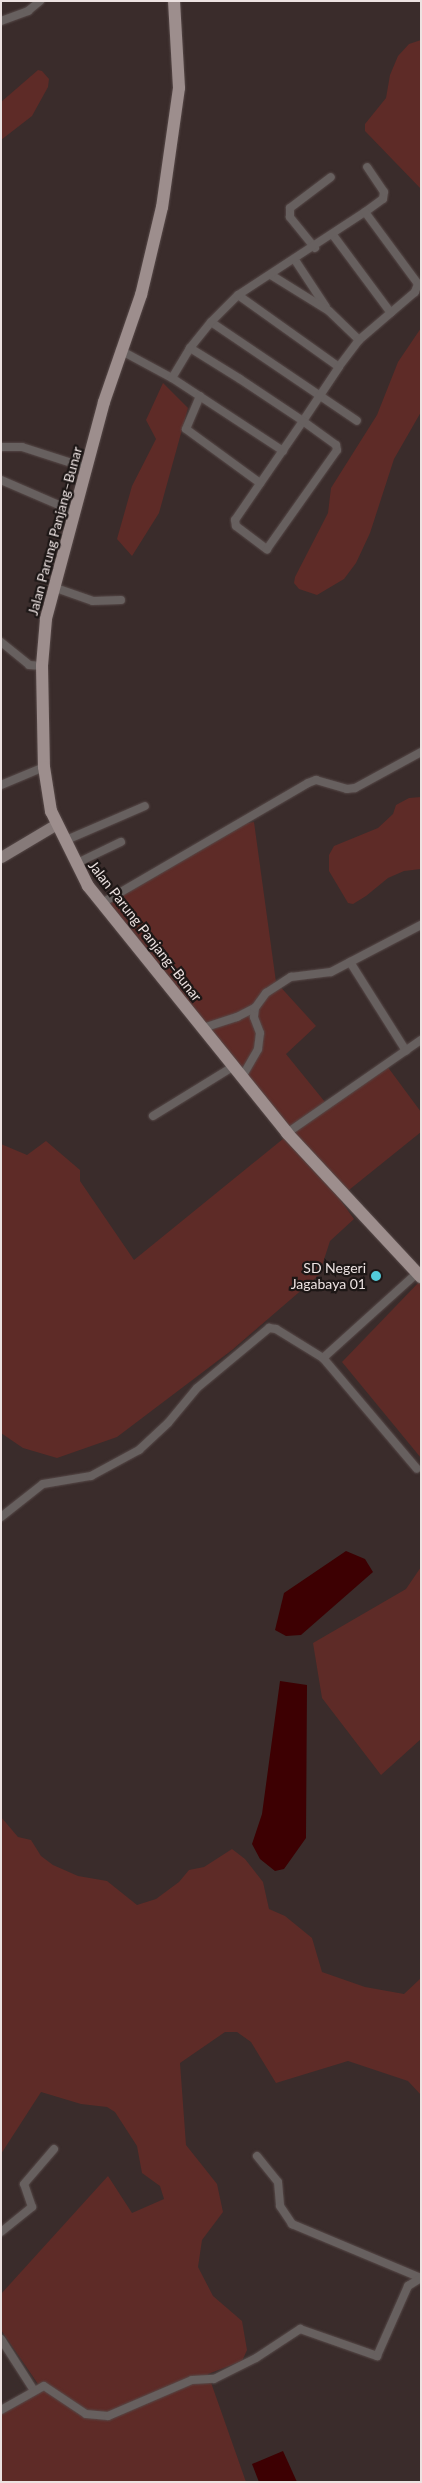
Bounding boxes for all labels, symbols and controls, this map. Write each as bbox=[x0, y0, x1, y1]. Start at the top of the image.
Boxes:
street label: Jalan Parung Panjang–Bunar bbox=[24, 445, 86, 617]
street label: Jalan Parung Panjang–Bunar bbox=[85, 857, 205, 1005]
place label: SD Negeri Jagabaya 01 bbox=[291, 1260, 366, 1292]
marker: SD Negeri Jagabaya 01 bbox=[370, 1270, 382, 1282]

